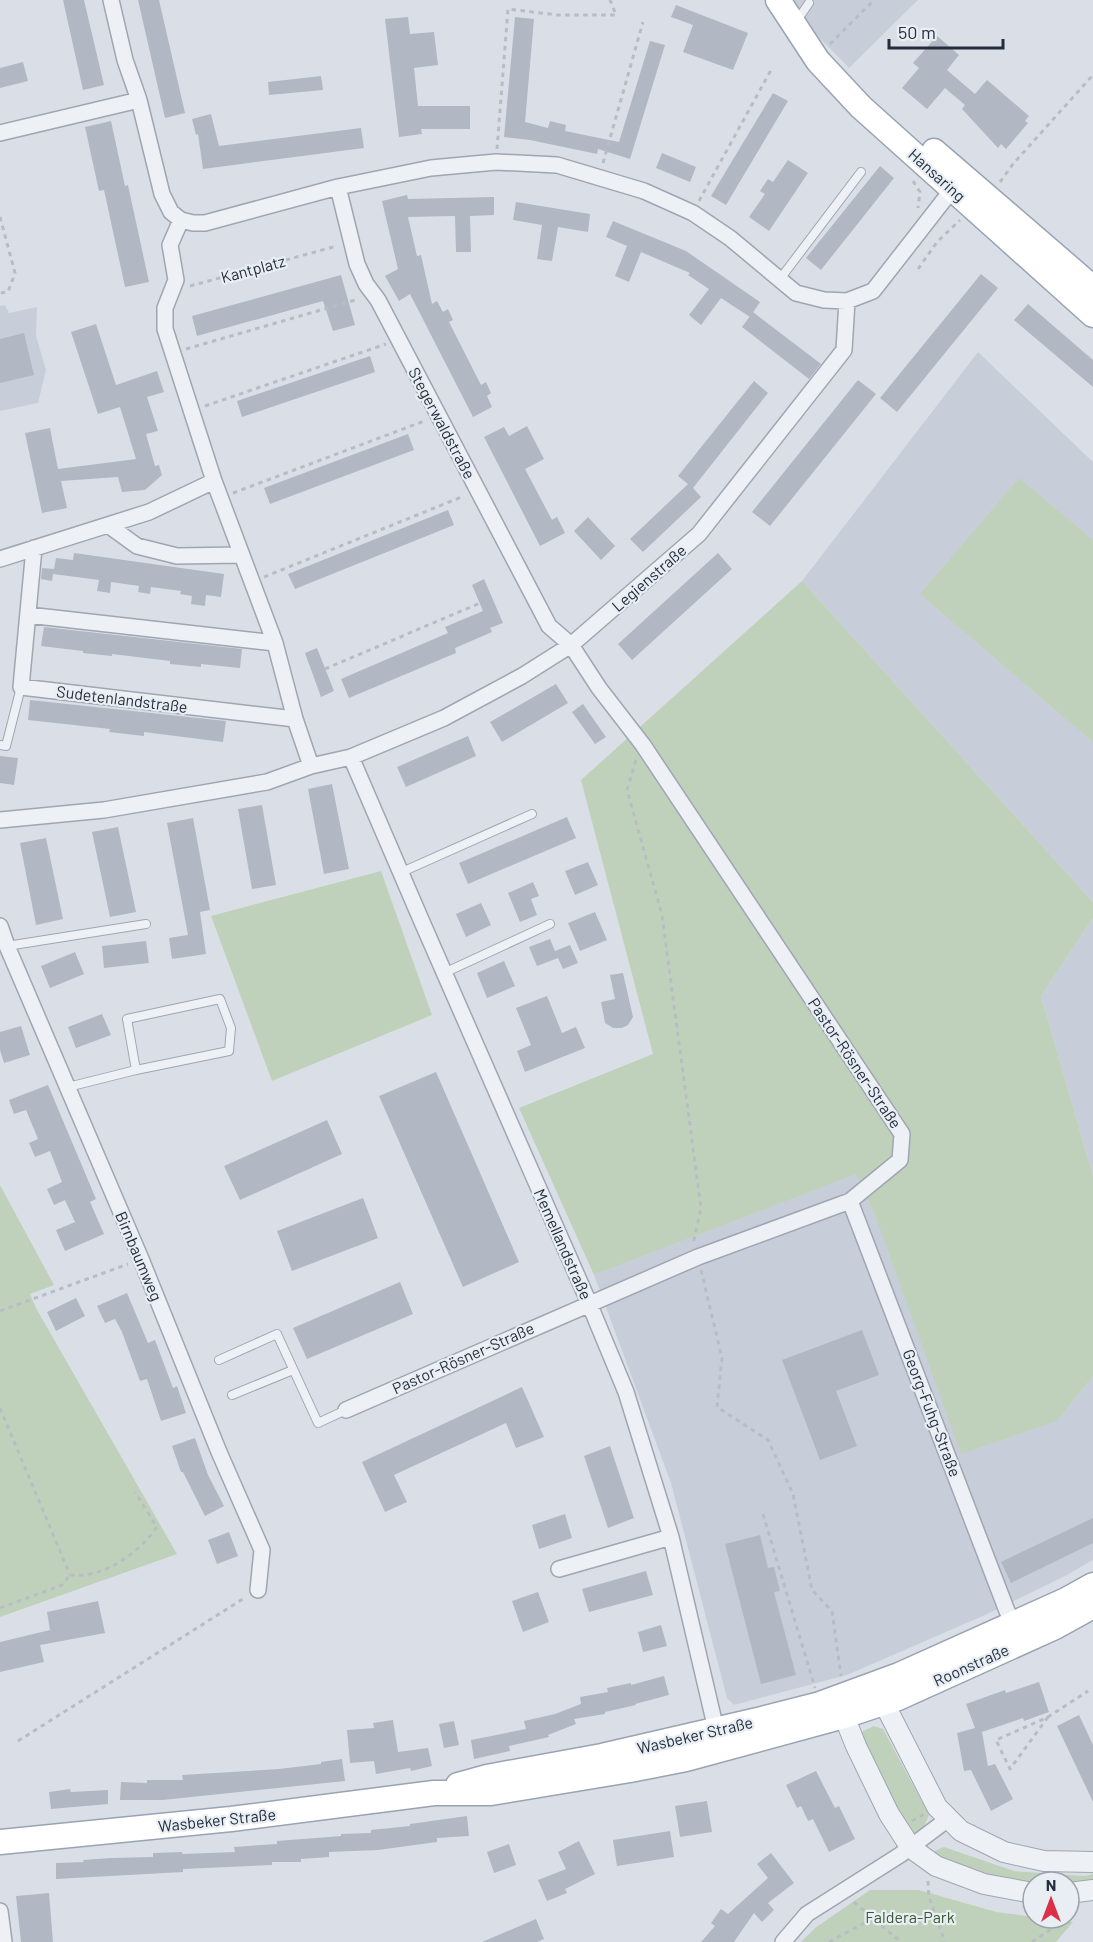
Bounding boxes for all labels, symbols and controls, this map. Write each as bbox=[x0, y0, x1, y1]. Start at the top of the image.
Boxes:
scale bar bbox=[889, 12, 1003, 50]
text: 50 m bbox=[898, 21, 936, 43]
street label: Hansaring bbox=[905, 144, 970, 205]
street label: Kantplatz bbox=[219, 251, 287, 286]
street label: Stegerwaldstraße bbox=[405, 364, 480, 482]
street label: Legienstraße bbox=[608, 540, 690, 615]
street label: Sudetenlandstraße bbox=[55, 681, 189, 716]
street label: Pastor-Rösner-Straße bbox=[805, 994, 906, 1132]
street label: Memellandstraße bbox=[531, 1185, 596, 1302]
street label: Birnbaumweg bbox=[112, 1208, 167, 1303]
street label: Pastor-Rösner-Straße bbox=[389, 1318, 537, 1397]
street label: Georg-Fuhg-Straße bbox=[899, 1346, 966, 1479]
street label: Roonstraße bbox=[930, 1639, 1012, 1690]
street label: Wasbeker Straße bbox=[635, 1712, 755, 1757]
street label: Wasbeker Straße bbox=[157, 1804, 277, 1835]
north arrow bbox=[1021, 1870, 1081, 1930]
text: N bbox=[1046, 1875, 1056, 1894]
park label: Faldera-Park bbox=[865, 1907, 955, 1926]

